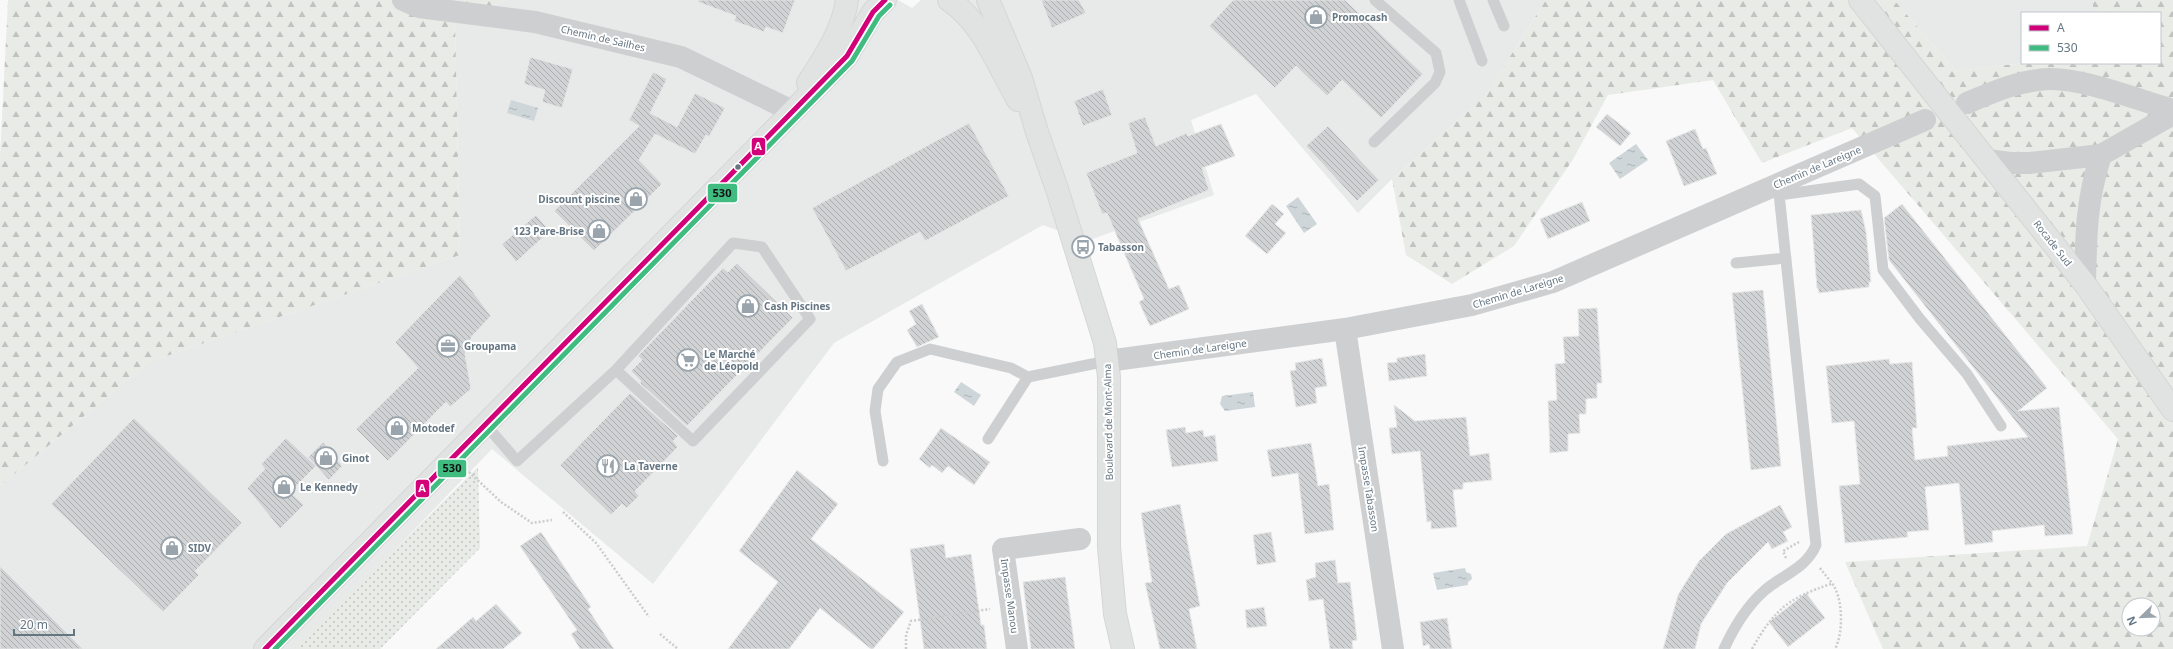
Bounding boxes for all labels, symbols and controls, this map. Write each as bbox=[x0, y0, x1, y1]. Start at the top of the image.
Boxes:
shop icon: Promocash bbox=[1303, 4, 1329, 30]
place label: Promocash bbox=[1332, 10, 1387, 24]
legend bbox=[2021, 12, 2161, 64]
text: A bbox=[2057, 19, 2065, 36]
street label: Chemin de Sailhes bbox=[559, 21, 647, 55]
text: 530 bbox=[2057, 39, 2078, 56]
line badge: A bbox=[751, 137, 766, 156]
text: A bbox=[754, 138, 762, 153]
street label: Chemin de Lareigne bbox=[1771, 142, 1863, 192]
unlabelled marker bbox=[733, 162, 743, 172]
line badge: 530 bbox=[707, 183, 738, 203]
text: 530 bbox=[713, 185, 731, 200]
shop icon: Discount piscine bbox=[623, 186, 649, 212]
place label: Discount piscine bbox=[538, 192, 620, 206]
street label: Rocade Sud bbox=[2031, 217, 2075, 269]
shop icon: 123 Pare-Brise bbox=[586, 218, 612, 244]
place label: 123 Pare-Brise bbox=[514, 224, 584, 238]
bus stop icon: Tabasson bbox=[1070, 234, 1096, 260]
place label: Tabasson bbox=[1098, 240, 1144, 254]
street label: Chemin de Lareigne bbox=[1471, 270, 1565, 311]
shop icon: Cash Piscines bbox=[735, 293, 761, 319]
place label: Cash Piscines bbox=[764, 299, 830, 313]
office icon: Groupama bbox=[435, 333, 461, 359]
street label: Chemin de Lareigne bbox=[1152, 335, 1248, 362]
place label: Groupama bbox=[464, 339, 516, 353]
supermarket icon: Le Marché de Léopold bbox=[675, 347, 701, 373]
place label: Le Marché de Léopold bbox=[704, 347, 759, 373]
street label: Boulevard de Mont-Alma bbox=[1100, 364, 1116, 480]
shop icon: Motodef bbox=[384, 415, 410, 441]
place label: Motodef bbox=[412, 421, 456, 435]
shop icon: Ginot bbox=[313, 445, 339, 471]
street label: Impasse Tabasson bbox=[1355, 445, 1383, 533]
place label: Ginot bbox=[342, 451, 370, 465]
restaurant icon: La Taverne bbox=[595, 453, 621, 479]
line badge: 530 bbox=[437, 459, 467, 478]
place label: La Taverne bbox=[624, 459, 678, 473]
text: 530 bbox=[443, 460, 461, 475]
shop icon: Le Kennedy bbox=[271, 474, 297, 500]
line badge: A bbox=[415, 479, 430, 498]
place label: Le Kennedy bbox=[300, 480, 358, 494]
text: A bbox=[418, 480, 426, 495]
shop icon: SIDV bbox=[159, 535, 185, 561]
place label: SIDV bbox=[188, 541, 212, 555]
street label: Impasse Manou bbox=[998, 558, 1022, 634]
north arrow bbox=[2121, 597, 2161, 637]
scale bar bbox=[14, 611, 74, 637]
text: N bbox=[2123, 614, 2140, 628]
text: 20 m bbox=[20, 616, 48, 633]

